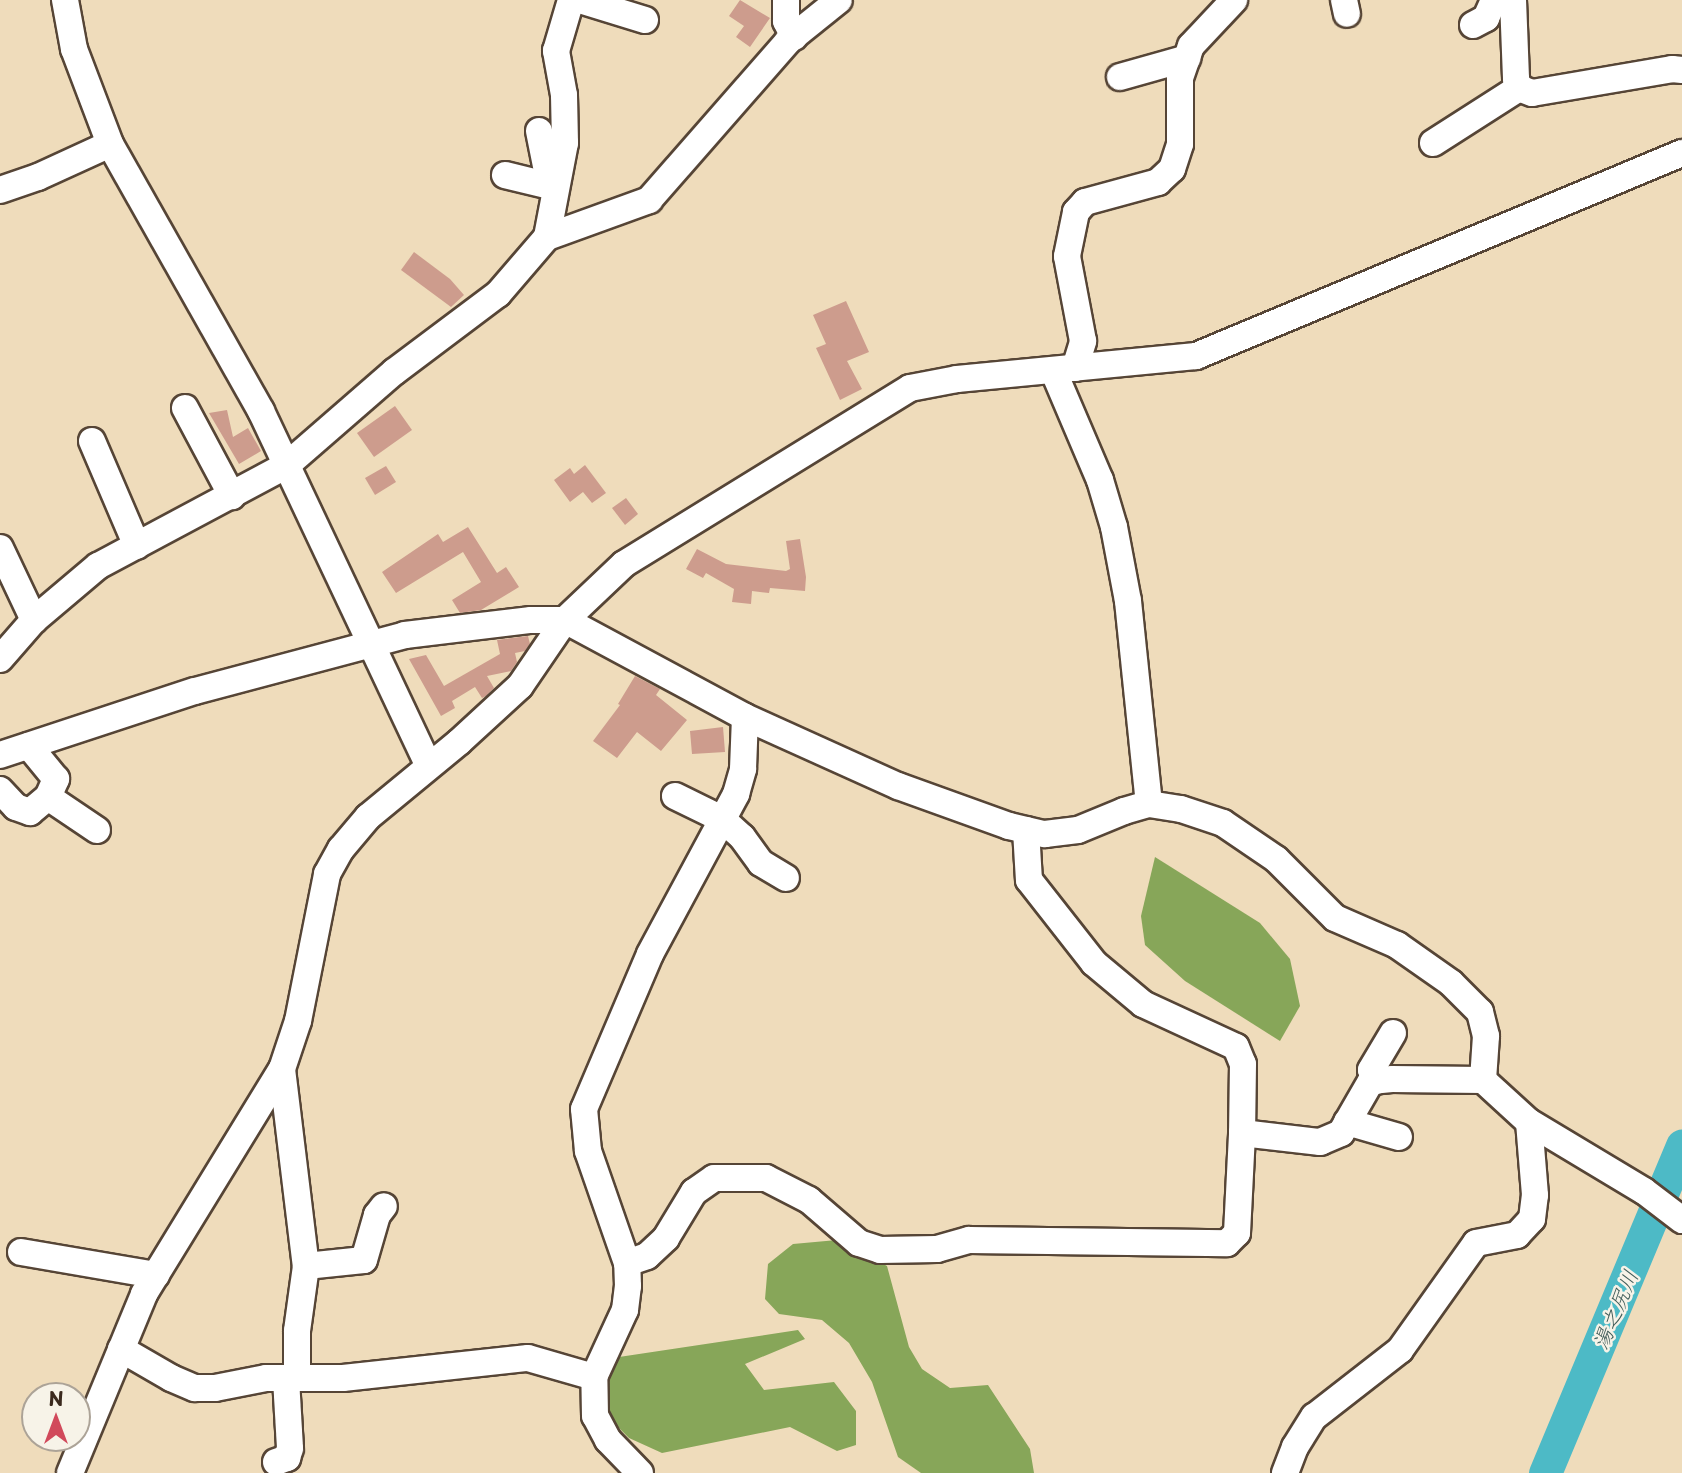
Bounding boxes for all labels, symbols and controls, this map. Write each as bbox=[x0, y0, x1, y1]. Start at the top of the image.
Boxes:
water label: 湯之尻川 bbox=[1586, 1265, 1642, 1353]
north arrow bbox=[21, 1382, 91, 1452]
text: N bbox=[48, 1384, 64, 1412]

